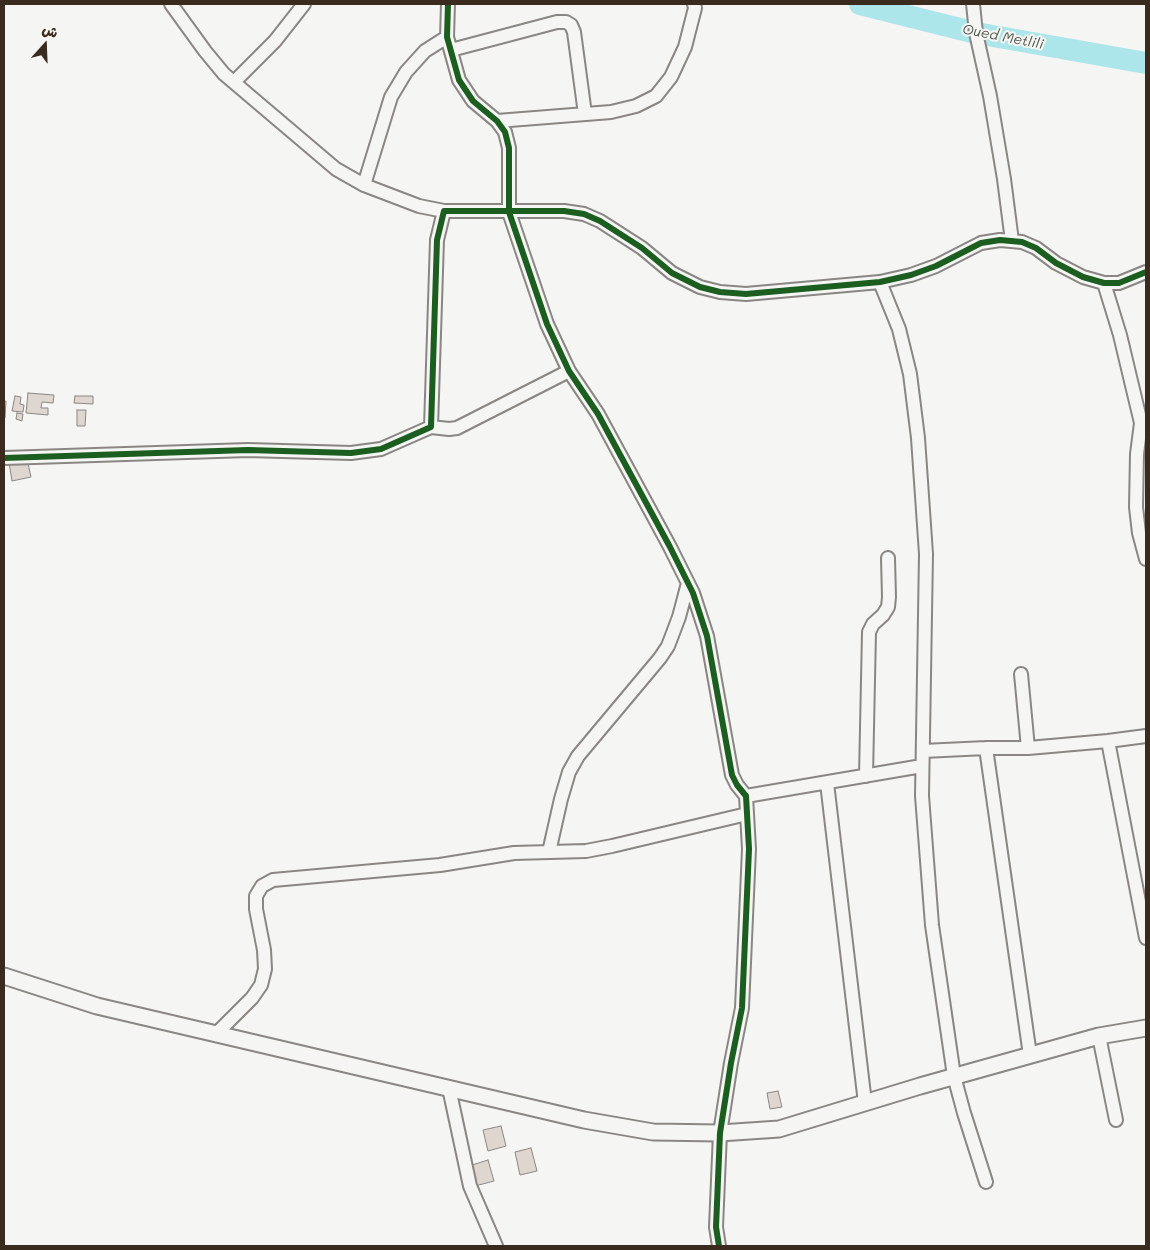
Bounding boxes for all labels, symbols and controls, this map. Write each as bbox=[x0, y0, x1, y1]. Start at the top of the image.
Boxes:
text: ش bbox=[40, 19, 61, 42]
north arrow bbox=[20, 20, 70, 70]
water label: Oued Metlili bbox=[961, 21, 1045, 53]

